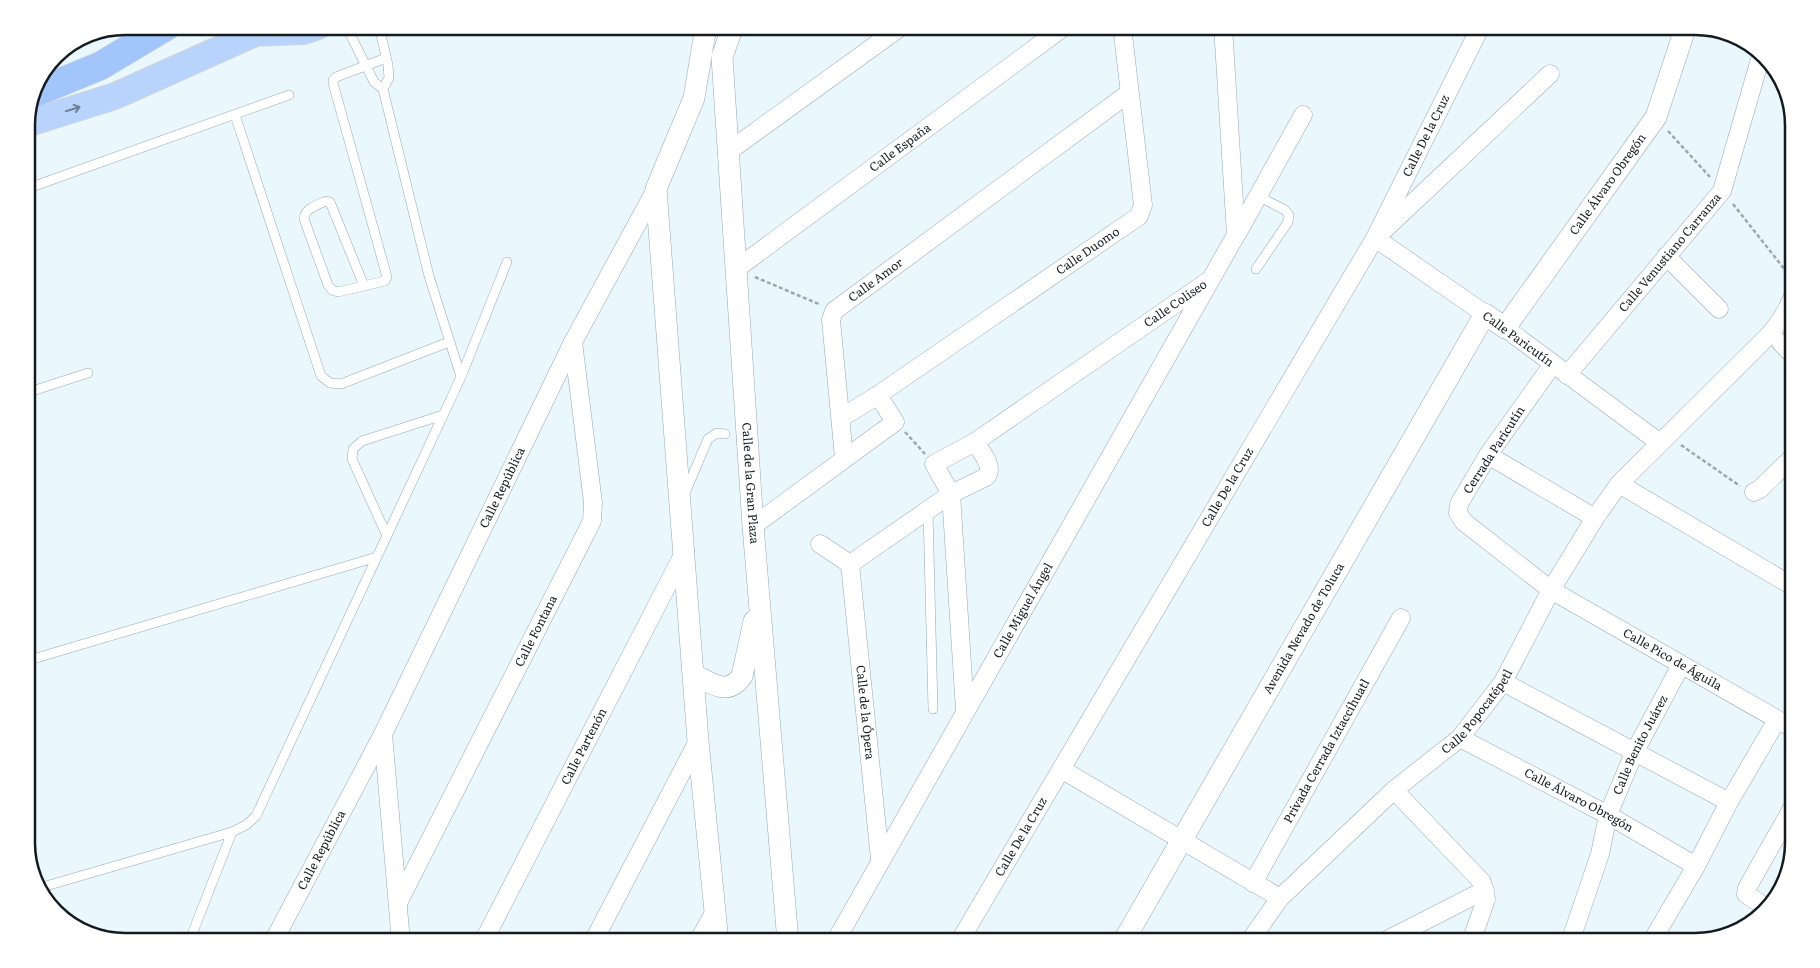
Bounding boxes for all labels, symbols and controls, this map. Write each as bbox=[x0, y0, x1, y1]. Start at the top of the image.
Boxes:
street label: Calle De la Cruz bbox=[1397, 91, 1453, 179]
one-way arrow bbox=[65, 104, 80, 113]
street label: Calle España bbox=[865, 118, 934, 176]
street label: Calle Álvaro Obregón bbox=[1564, 129, 1650, 238]
street label: Calle Venustiano Carranza bbox=[1614, 188, 1725, 315]
street label: Calle Duomo bbox=[1052, 222, 1123, 279]
street label: Calle Amor bbox=[844, 253, 907, 306]
street label: Calle Coliseo bbox=[1140, 275, 1210, 331]
street label: Calle Paricutín bbox=[1479, 306, 1558, 370]
street label: Cerrada Paricutín bbox=[1458, 402, 1528, 497]
street label: Calle de la Gran Plaza bbox=[738, 422, 765, 545]
street label: Calle República bbox=[474, 443, 529, 531]
street label: Calle De la Cruz bbox=[1196, 444, 1257, 530]
street label: Avenida Nevado de Toluca bbox=[1258, 558, 1348, 697]
street label: Calle Miguel Ángel bbox=[988, 559, 1056, 661]
street label: Calle Fontana bbox=[509, 591, 561, 670]
street label: Calle Pico de Águila bbox=[1620, 623, 1726, 694]
street label: Calle de la Ópera bbox=[852, 664, 880, 761]
street label: Calle Popocatépetl bbox=[1437, 666, 1516, 758]
street label: Privada Cerrada Iztaccíhuatl bbox=[1278, 675, 1373, 826]
street label: Calle Benito Juárez bbox=[1608, 691, 1672, 797]
street label: Calle Partenón bbox=[556, 704, 610, 788]
street label: Calle Álvaro Obregón bbox=[1521, 763, 1637, 836]
street label: Calle De la Cruz bbox=[990, 793, 1051, 880]
street label: Calle República bbox=[292, 806, 350, 893]

